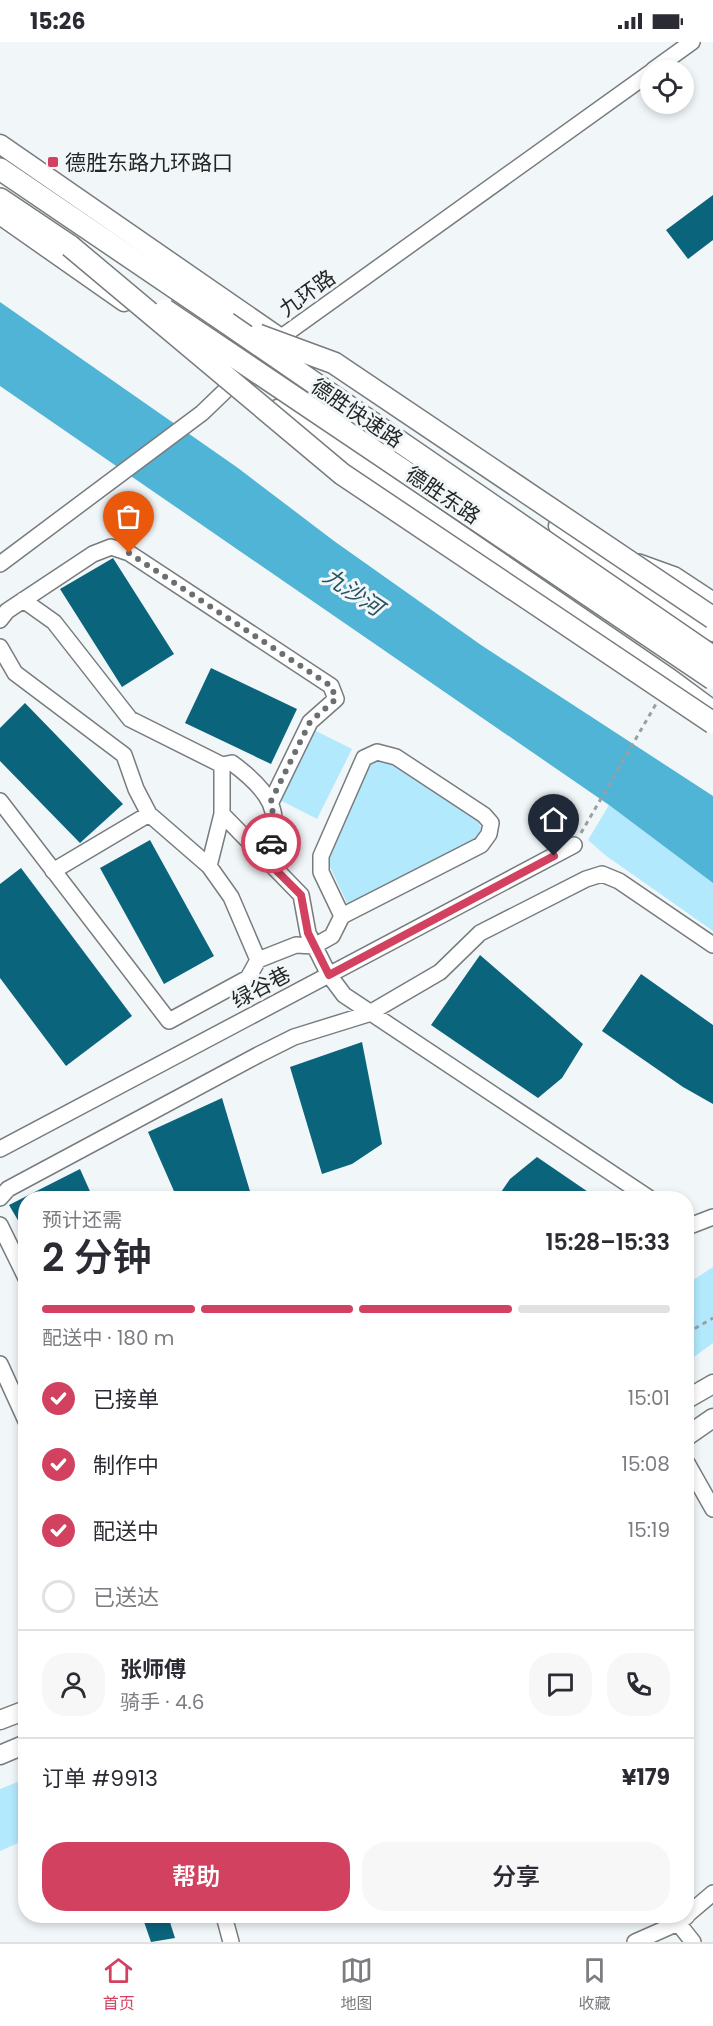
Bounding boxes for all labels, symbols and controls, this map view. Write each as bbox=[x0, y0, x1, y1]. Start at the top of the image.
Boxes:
text: 15:26 bbox=[30, 6, 85, 37]
map controls bbox=[640, 60, 694, 114]
button: locate bbox=[640, 60, 694, 114]
place label: 德胜东路九环路口 bbox=[65, 148, 233, 177]
marker: 德胜东路九环路口 bbox=[46, 155, 60, 169]
street label: 九环路 bbox=[273, 263, 341, 323]
street label: 德胜快速路 bbox=[305, 372, 409, 454]
street label: 德胜东路 bbox=[400, 459, 486, 531]
pin bbox=[103, 491, 154, 553]
icon: bag bbox=[112, 500, 145, 533]
water label: 九沙河 bbox=[317, 561, 392, 626]
pin bbox=[528, 794, 579, 856]
icon: home bbox=[537, 803, 570, 836]
courier bbox=[241, 813, 301, 873]
icon: car bbox=[255, 827, 288, 860]
street label: 绿谷巷 bbox=[226, 959, 296, 1015]
text: 预计还需 bbox=[42, 1206, 122, 1234]
text: 15:28–15:33 bbox=[546, 1227, 670, 1258]
text: 2 分钟 bbox=[42, 1230, 152, 1285]
text: 配送中 · 180 m bbox=[42, 1324, 174, 1352]
icon: check bbox=[42, 1382, 75, 1415]
text: 已接单 bbox=[93, 1384, 159, 1415]
text: 15:01 bbox=[628, 1384, 670, 1412]
icon: check bbox=[42, 1448, 75, 1481]
text: 制作中 bbox=[93, 1450, 159, 1481]
text: 15:08 bbox=[622, 1450, 670, 1478]
icon: check bbox=[42, 1514, 75, 1547]
text: 配送中 bbox=[93, 1516, 159, 1547]
text: 15:19 bbox=[628, 1516, 670, 1544]
text: 已送达 bbox=[93, 1582, 159, 1613]
button: person bbox=[42, 1653, 105, 1716]
button: chat bbox=[529, 1653, 592, 1716]
button: phone bbox=[607, 1653, 670, 1716]
text: 张师傅 bbox=[120, 1654, 186, 1685]
text: 骑手 · 4.6 bbox=[120, 1688, 204, 1716]
text: ¥179 bbox=[622, 1762, 670, 1793]
text: 订单 #9913 bbox=[42, 1763, 158, 1794]
button: 帮助 bbox=[42, 1842, 350, 1911]
button: 分享 bbox=[362, 1842, 670, 1911]
tab: 首页 bbox=[102, 1954, 135, 2016]
tab: 地图 bbox=[340, 1954, 373, 2016]
tab: 收藏 bbox=[578, 1954, 611, 2016]

